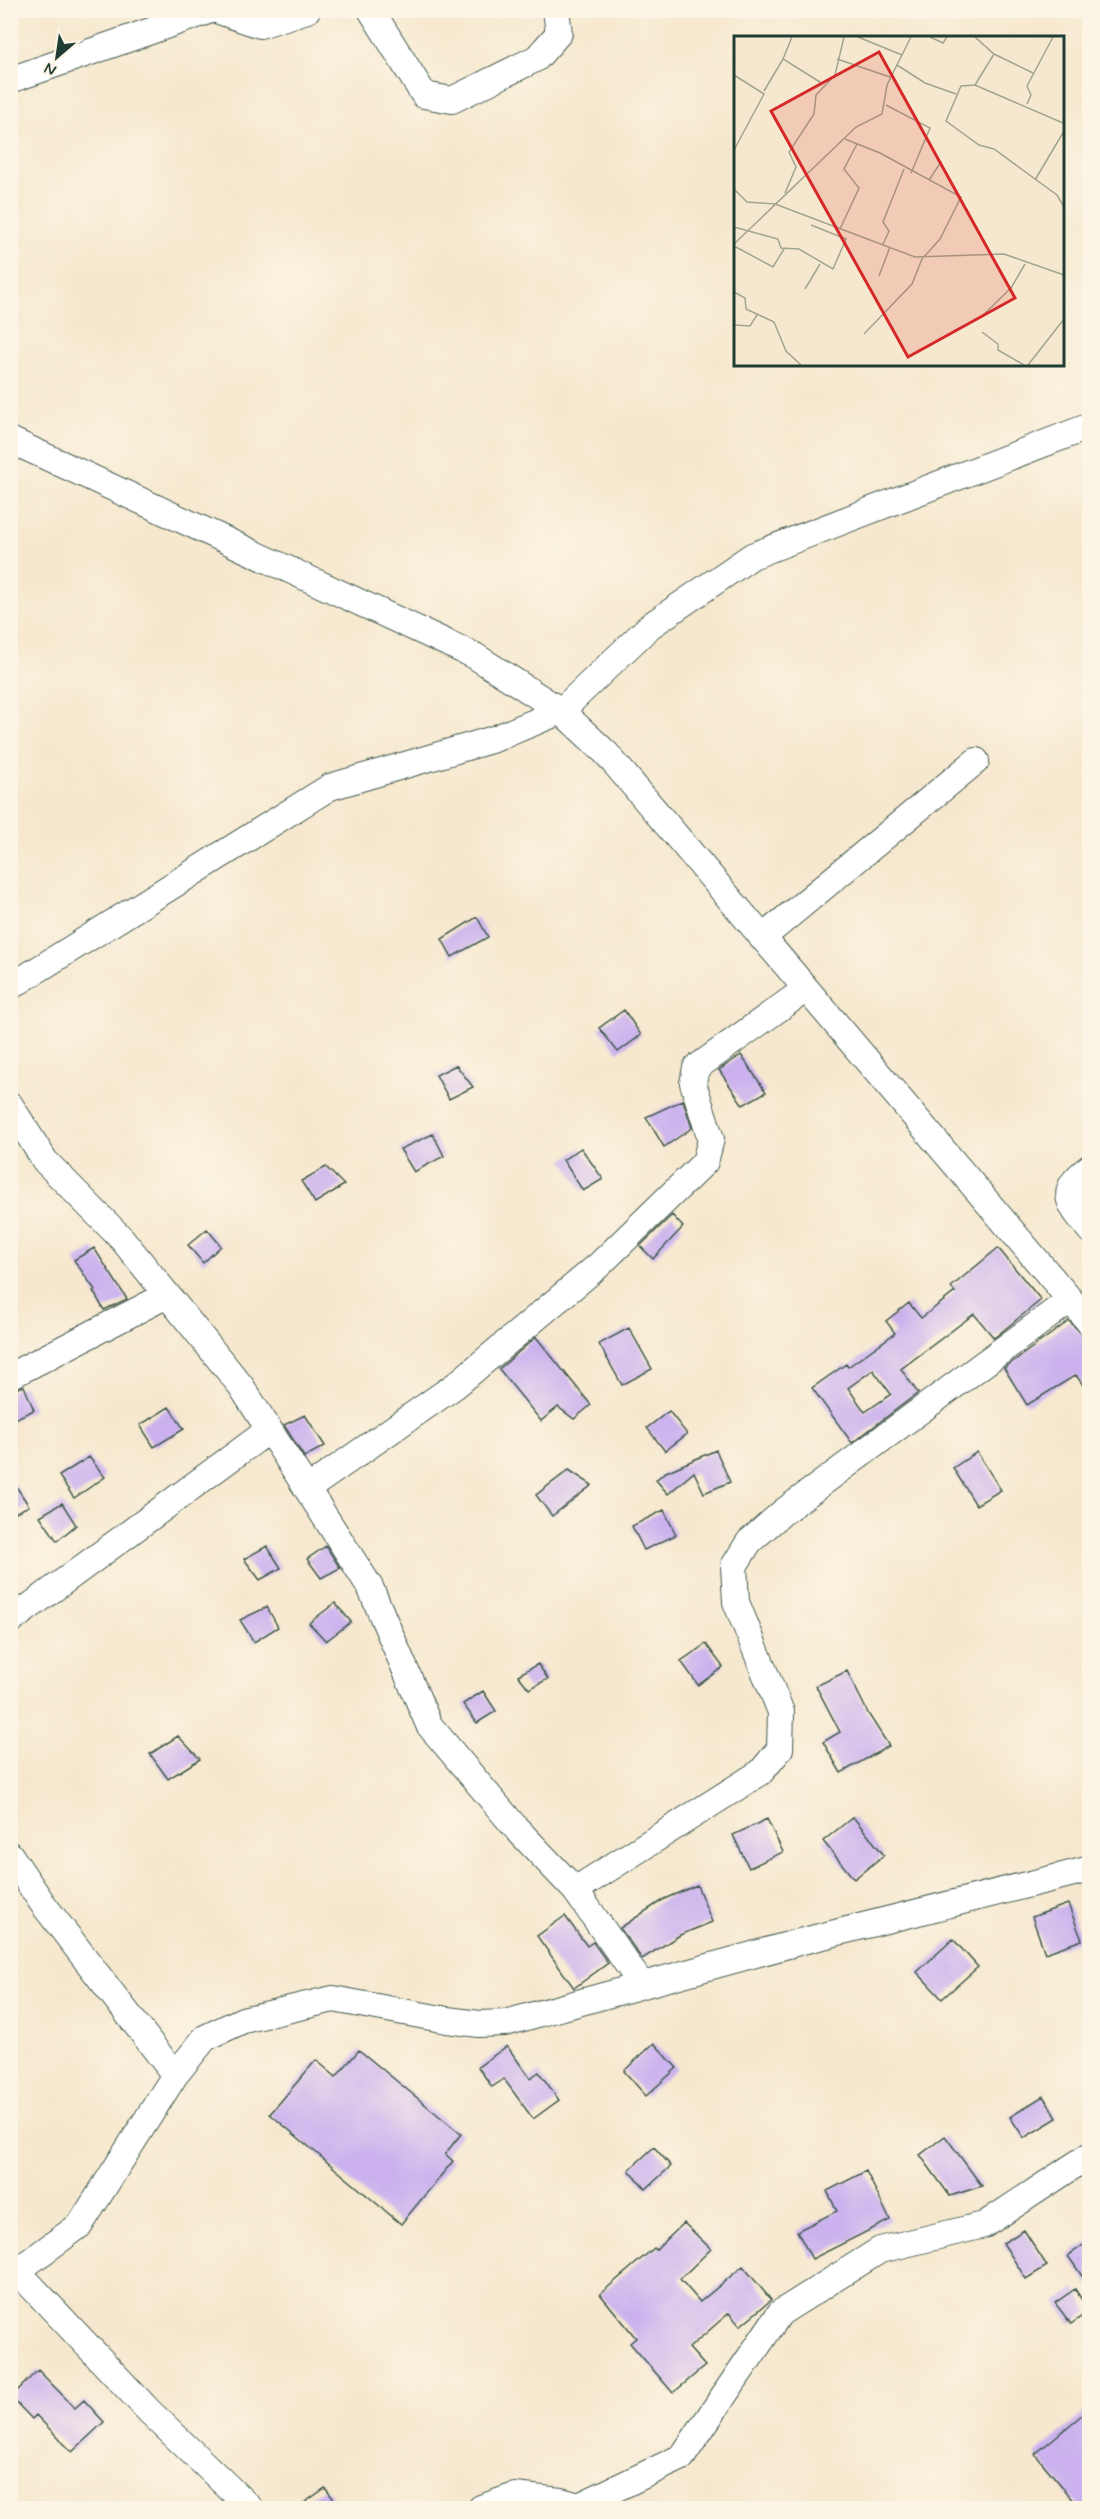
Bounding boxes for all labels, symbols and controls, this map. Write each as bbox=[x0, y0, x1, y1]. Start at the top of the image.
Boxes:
north arrow bbox=[27, 27, 87, 87]
inset map bbox=[734, 36, 1064, 366]
text: N bbox=[41, 57, 60, 81]

